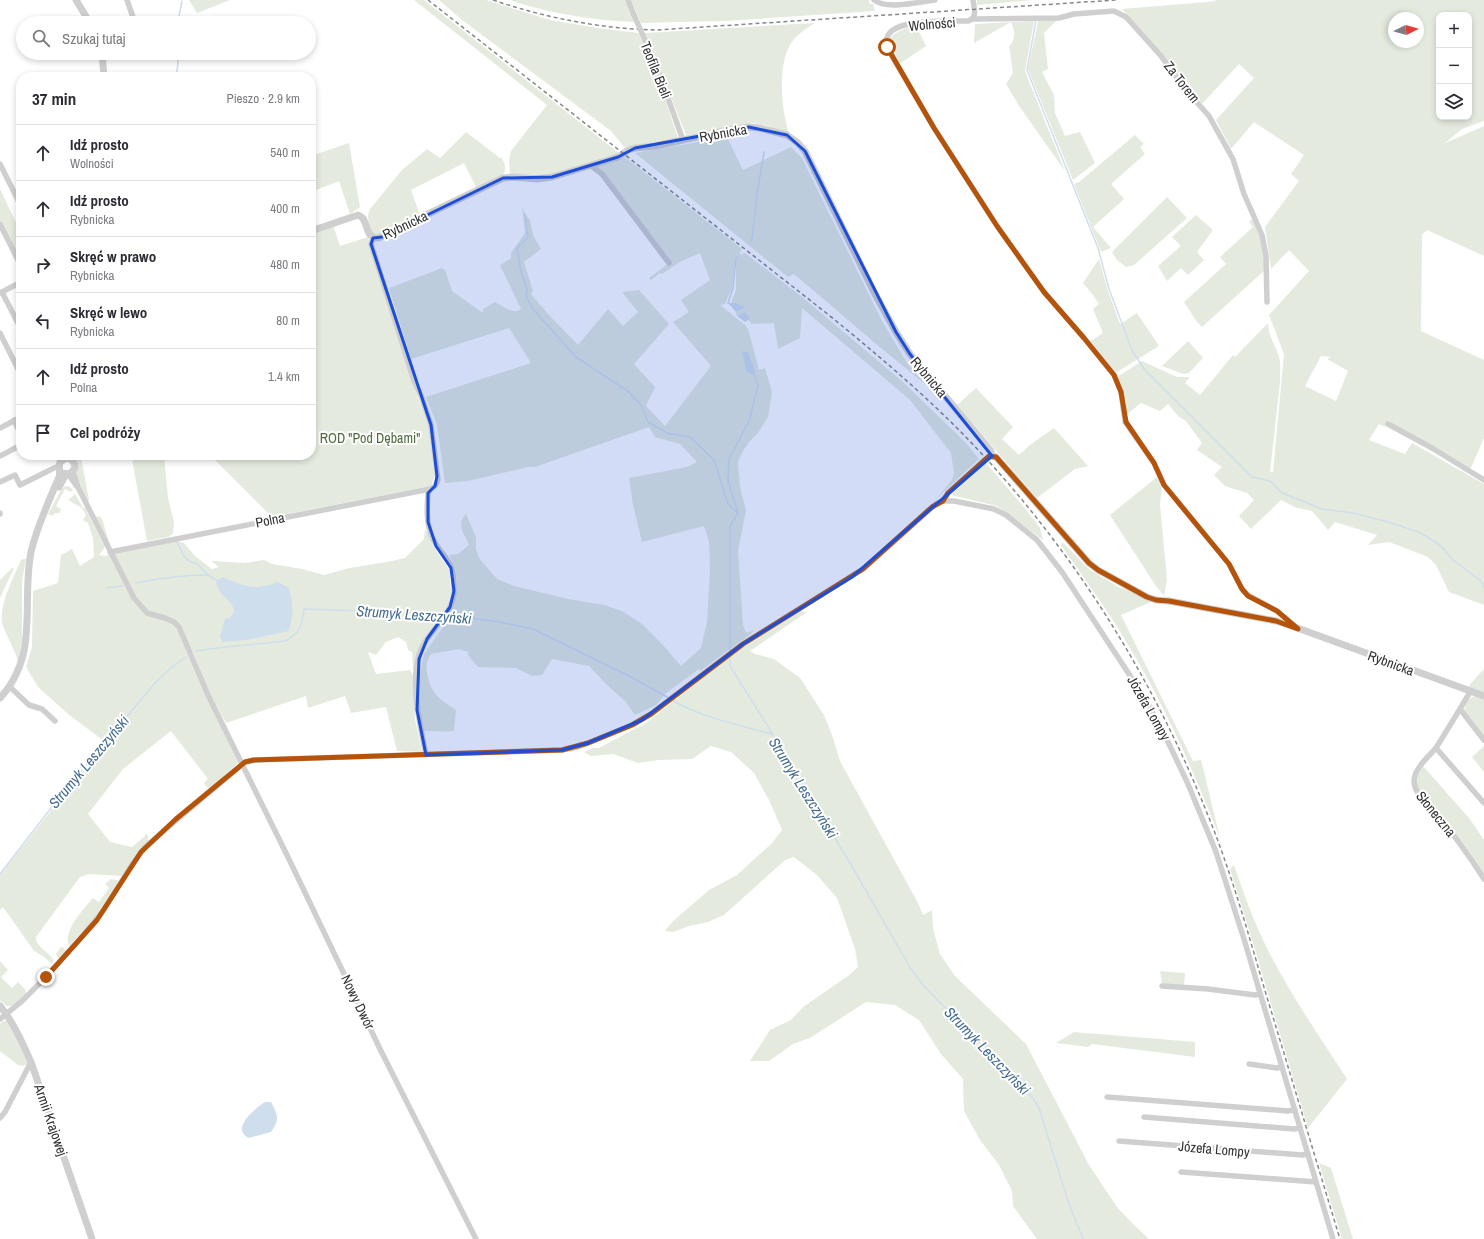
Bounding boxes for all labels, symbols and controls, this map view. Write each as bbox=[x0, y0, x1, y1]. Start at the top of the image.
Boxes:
north arrow bbox=[1388, 12, 1424, 48]
map controls bbox=[1436, 12, 1472, 120]
button: + bbox=[1436, 12, 1472, 48]
street label: Wolności bbox=[908, 13, 956, 35]
search box bbox=[16, 16, 316, 60]
icon: search bbox=[30, 27, 52, 49]
text: Szukaj tutaj bbox=[62, 28, 126, 49]
route start bbox=[878, 38, 896, 56]
street label: Teofila Bieli bbox=[636, 39, 676, 101]
button: − bbox=[1436, 48, 1472, 84]
street label: Za Torem bbox=[1160, 57, 1204, 107]
button: layers bbox=[1436, 84, 1472, 120]
text: 37 min bbox=[32, 87, 76, 110]
text: Pieszo · 2.9 km bbox=[227, 90, 300, 107]
street label: Rybnicka bbox=[698, 120, 749, 146]
text: Idź prosto bbox=[70, 134, 129, 155]
icon: ahead bbox=[32, 142, 54, 164]
text: 540 m bbox=[270, 144, 300, 161]
text: Wolności bbox=[70, 155, 114, 172]
text: Idź prosto bbox=[70, 190, 129, 211]
icon: ahead bbox=[32, 198, 54, 220]
text: 400 m bbox=[270, 200, 300, 217]
street label: Rybnicka bbox=[380, 206, 431, 243]
text: Rybnicka bbox=[70, 211, 114, 228]
text: Skręć w prawo bbox=[70, 246, 156, 267]
icon: right bbox=[32, 254, 54, 276]
text: 480 m bbox=[270, 256, 300, 273]
text: Rybnicka bbox=[70, 267, 114, 284]
text: Skręć w lewo bbox=[70, 302, 147, 323]
icon: left bbox=[32, 310, 54, 332]
text: 80 m bbox=[276, 312, 300, 329]
text: Rybnicka bbox=[70, 323, 114, 340]
street label: Rybnicka bbox=[907, 353, 952, 402]
text: Idź prosto bbox=[70, 358, 129, 379]
icon: ahead bbox=[32, 366, 54, 388]
text: 1.4 km bbox=[268, 368, 300, 385]
text: Polna bbox=[70, 379, 97, 396]
icon: arrive bbox=[32, 422, 54, 444]
text: Cel podróży bbox=[70, 422, 140, 443]
park label: ROD "Pod Dębami" bbox=[320, 429, 420, 447]
street label: Polna bbox=[254, 508, 287, 532]
water label: Strumyk Leszczyński bbox=[356, 600, 473, 629]
street label: Rybnicka bbox=[1365, 646, 1417, 680]
street label: Józefa Lompy bbox=[1123, 673, 1175, 744]
water label: Strumyk Leszczyński bbox=[43, 710, 134, 813]
water label: Strumyk Leszczyński bbox=[764, 733, 843, 843]
street label: Słoneczna bbox=[1412, 788, 1460, 841]
route end bbox=[37, 968, 55, 986]
street label: Nowy Dwór bbox=[337, 972, 379, 1032]
water label: Strumyk Leszczyński bbox=[940, 1002, 1035, 1100]
street label: Armii Krajowej bbox=[30, 1081, 72, 1158]
street label: Józefa Lompy bbox=[1178, 1137, 1251, 1161]

